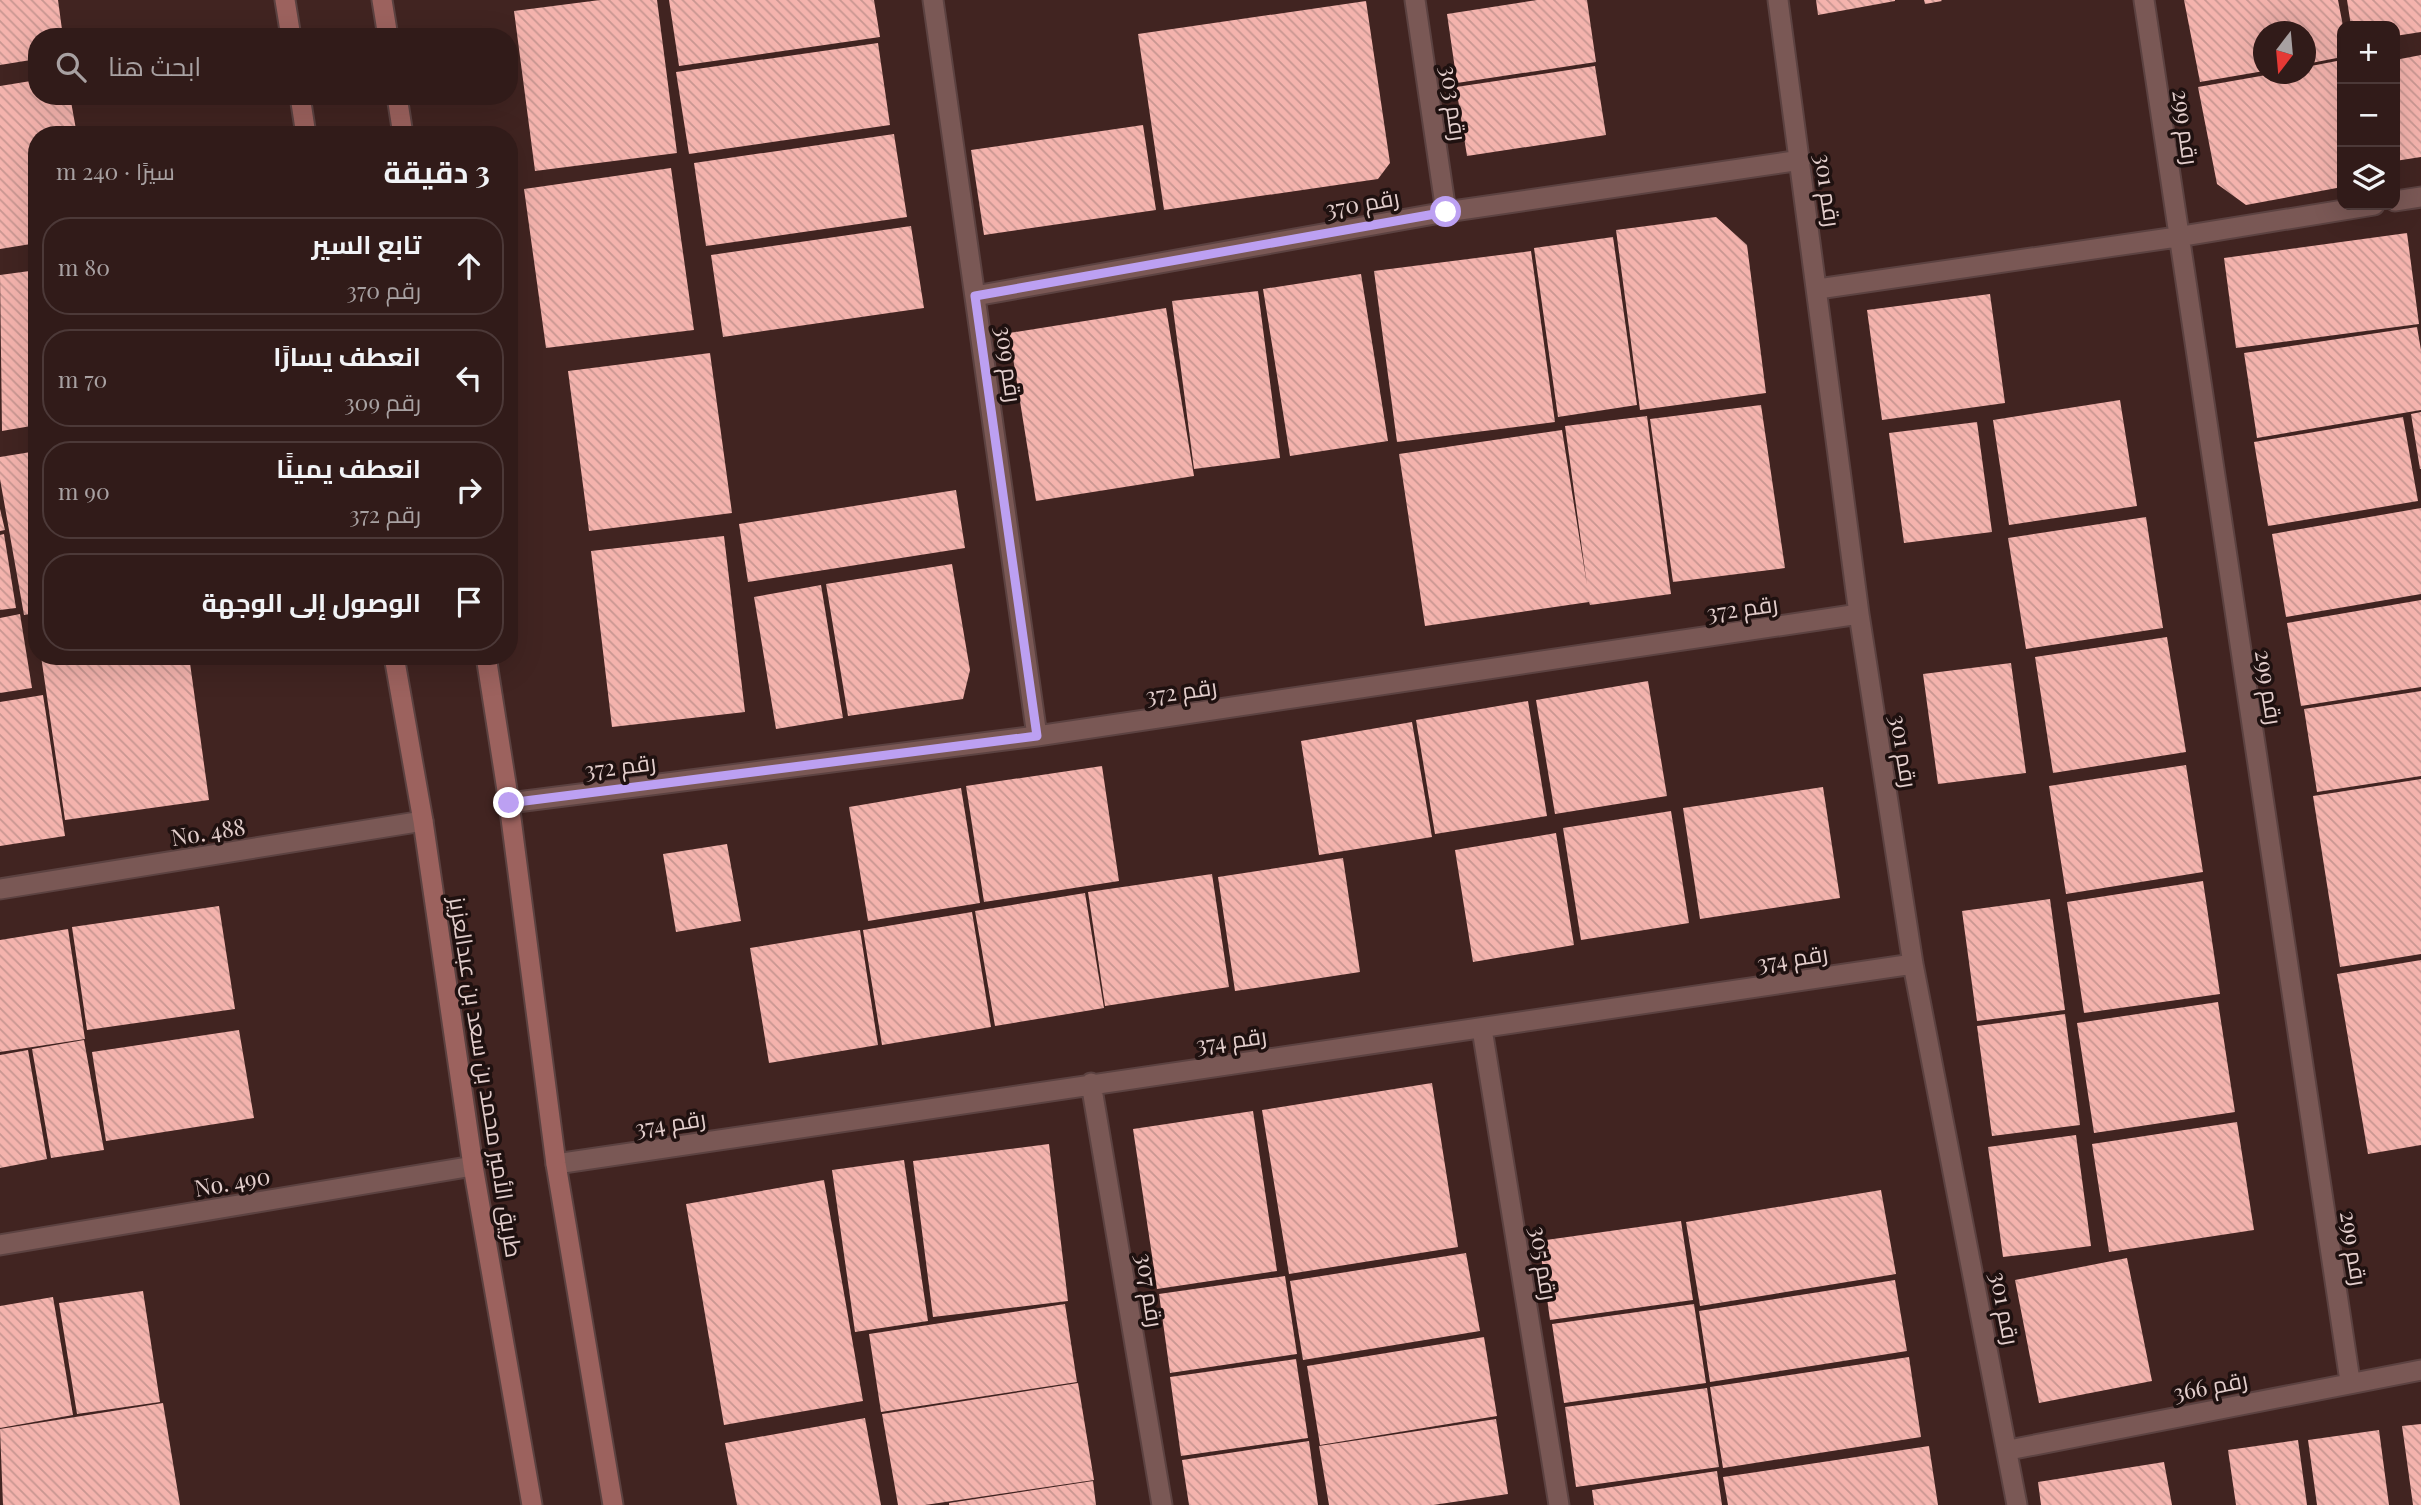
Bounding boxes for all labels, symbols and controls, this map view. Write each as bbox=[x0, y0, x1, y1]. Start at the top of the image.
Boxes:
north arrow bbox=[2253, 21, 2316, 84]
map controls bbox=[2337, 21, 2400, 210]
button: + bbox=[2337, 21, 2400, 84]
search box bbox=[28, 28, 518, 105]
icon: search bbox=[52, 48, 90, 86]
text: ابحث هنا bbox=[108, 48, 201, 83]
street label: رقم 303 bbox=[1432, 63, 1476, 143]
button: − bbox=[2337, 84, 2400, 147]
street label: رقم 299 bbox=[2164, 88, 2208, 167]
button: layers bbox=[2337, 147, 2400, 210]
text: 3 دقيقة bbox=[384, 151, 490, 191]
street label: رقم 301 bbox=[1807, 151, 1849, 229]
text: سيرًا · 240 m bbox=[56, 155, 175, 186]
street label: رقم 370 bbox=[1323, 180, 1402, 226]
route start bbox=[1430, 196, 1461, 227]
text: تابع السير bbox=[312, 226, 421, 261]
icon: ahead bbox=[450, 247, 488, 285]
text: 80 m bbox=[58, 251, 110, 282]
text: رقم 370 bbox=[347, 274, 421, 305]
street label: رقم 309 bbox=[987, 324, 1031, 404]
text: انعطف يسارًا bbox=[273, 338, 421, 373]
icon: left bbox=[450, 359, 488, 397]
text: 70 m bbox=[58, 363, 107, 394]
text: رقم 309 bbox=[344, 386, 421, 417]
text: انعطف يمينًا bbox=[276, 450, 421, 485]
icon: right bbox=[450, 471, 488, 509]
text: 90 m bbox=[58, 475, 110, 506]
text: رقم 372 bbox=[349, 498, 421, 529]
icon: arrive bbox=[450, 583, 488, 621]
text: الوصول إلى الوجهة bbox=[202, 584, 421, 619]
street label: رقم 372 bbox=[1704, 587, 1780, 629]
street label: رقم 299 bbox=[2247, 647, 2291, 727]
street label: رقم 372 bbox=[1143, 670, 1219, 712]
street label: رقم 301 bbox=[1882, 712, 1926, 790]
street label: رقم 372 bbox=[583, 745, 658, 787]
route end bbox=[493, 787, 524, 818]
street label: No. 488 bbox=[169, 810, 247, 852]
street label: طريق الأمير محمد بن سعد بن عبدالعزيز bbox=[443, 892, 531, 1260]
street label: رقم 374 bbox=[1754, 936, 1830, 980]
street label: رقم 374 bbox=[1194, 1019, 1269, 1061]
street label: رقم 374 bbox=[632, 1101, 708, 1145]
street label: No. 490 bbox=[192, 1159, 272, 1203]
street label: رقم 299 bbox=[2332, 1208, 2376, 1288]
street label: رقم 305 bbox=[1522, 1224, 1566, 1303]
street label: رقم 307 bbox=[1128, 1251, 1172, 1329]
street label: رقم 301 bbox=[1982, 1269, 2028, 1347]
street label: رقم 366 bbox=[2170, 1363, 2250, 1409]

